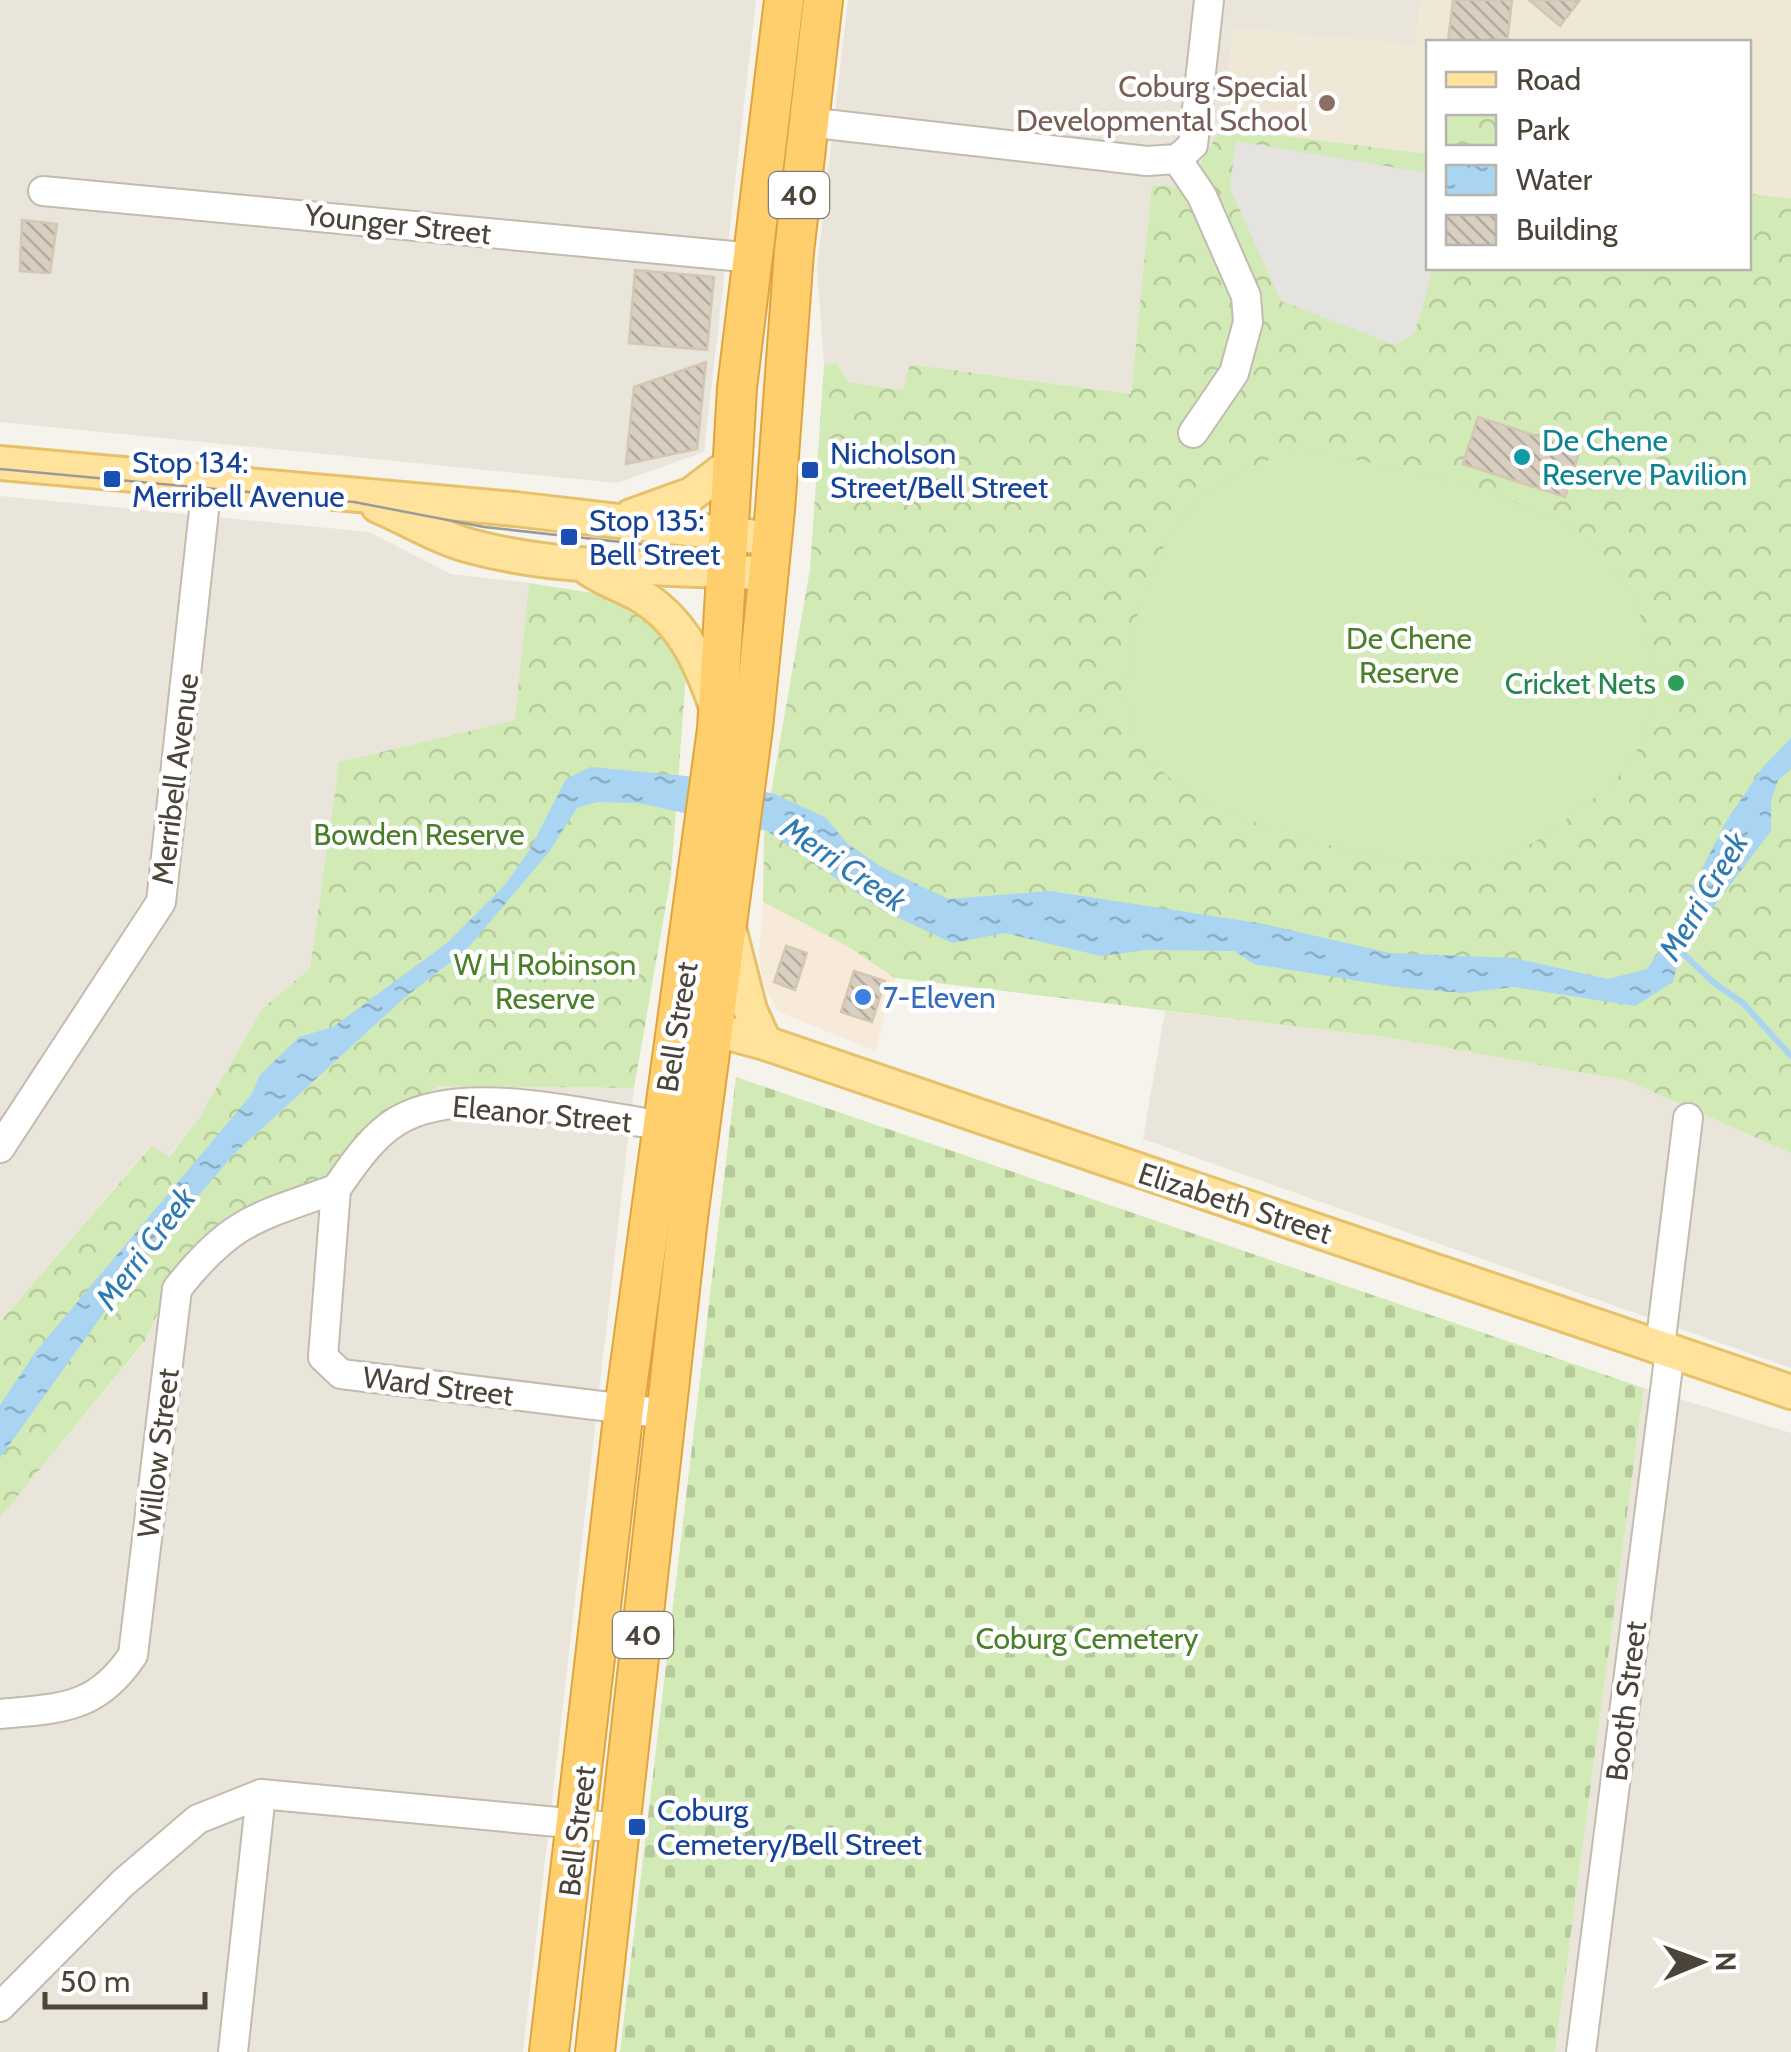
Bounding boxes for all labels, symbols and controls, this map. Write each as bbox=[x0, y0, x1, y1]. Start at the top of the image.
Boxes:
legend bbox=[1426, 40, 1751, 270]
text: Road bbox=[1516, 61, 1581, 98]
place label: Coburg Special Developmental School bbox=[1016, 68, 1307, 139]
marker: Coburg Special Developmental School bbox=[1316, 92, 1338, 114]
text: Park bbox=[1516, 111, 1571, 148]
text: Water bbox=[1516, 161, 1593, 198]
road number: 40 bbox=[769, 172, 829, 218]
street label: Younger Street bbox=[302, 196, 493, 252]
text: Building bbox=[1516, 211, 1619, 248]
place label: De Chene Reserve Pavilion bbox=[1542, 422, 1747, 493]
place label: Nicholson Street/Bell Street bbox=[830, 435, 1048, 506]
place label: Stop 134: Merribell Avenue bbox=[132, 444, 345, 515]
marker: De Chene Reserve Pavilion bbox=[1511, 446, 1533, 468]
marker: Nicholson Street/Bell Street bbox=[799, 459, 821, 481]
marker: Stop 134: Merribell Avenue bbox=[101, 468, 123, 490]
place label: Stop 135: Bell Street bbox=[589, 502, 720, 573]
marker: Stop 135: Bell Street bbox=[558, 526, 580, 548]
park label: De Chene Reserve bbox=[1346, 620, 1472, 691]
place label: Cricket Nets bbox=[1505, 665, 1656, 702]
street label: Merribell Avenue bbox=[144, 671, 206, 887]
marker: Cricket Nets bbox=[1665, 672, 1687, 694]
water label: Merri Creek bbox=[773, 808, 915, 921]
park label: Bowden Reserve bbox=[313, 816, 525, 853]
water label: Merri Creek bbox=[1649, 824, 1757, 968]
park label: W H Robinson Reserve bbox=[454, 946, 636, 1017]
street label: Bell Street bbox=[648, 959, 706, 1095]
place label: 7-Eleven bbox=[883, 979, 996, 1016]
marker: 7-Eleven bbox=[852, 986, 874, 1008]
street label: Eleanor Street bbox=[451, 1088, 633, 1140]
street label: Elizabeth Street bbox=[1134, 1154, 1336, 1252]
water label: Merri Creek bbox=[86, 1179, 204, 1317]
street label: Ward Street bbox=[361, 1358, 515, 1414]
street label: Willow Street bbox=[129, 1366, 187, 1540]
road number: 40 bbox=[613, 1612, 673, 1658]
street label: Booth Street bbox=[1598, 1619, 1654, 1783]
park label: Coburg Cemetery bbox=[976, 1620, 1199, 1657]
street label: Bell Street bbox=[551, 1764, 603, 1898]
place label: Coburg Cemetery/Bell Street bbox=[657, 1792, 922, 1863]
marker: Coburg Cemetery/Bell Street bbox=[626, 1816, 648, 1838]
north arrow bbox=[1651, 1912, 1751, 2012]
scale bar bbox=[45, 1947, 205, 2009]
text: N bbox=[1709, 1951, 1743, 1972]
text: 50 m bbox=[60, 1963, 130, 2000]

